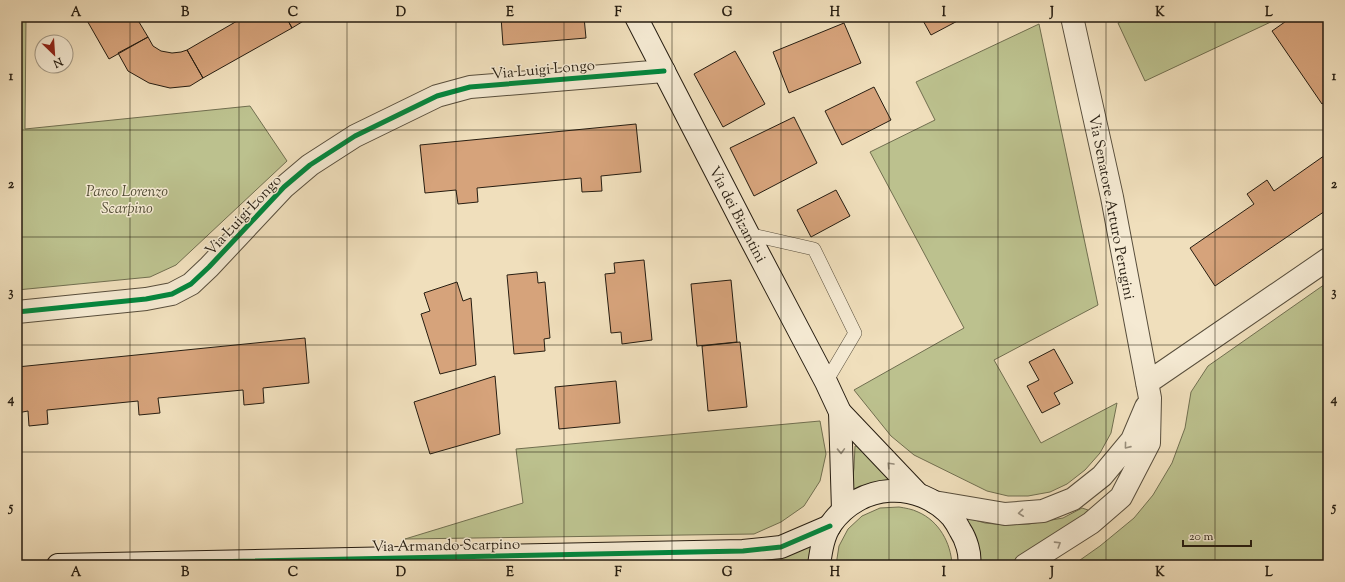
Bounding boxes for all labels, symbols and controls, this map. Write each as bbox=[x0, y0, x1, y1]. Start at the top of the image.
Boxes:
text: A bbox=[71, 4, 82, 22]
text: B bbox=[181, 4, 190, 22]
text: C bbox=[288, 4, 298, 22]
text: D bbox=[396, 4, 406, 22]
text: E bbox=[506, 4, 514, 22]
text: F bbox=[614, 4, 622, 22]
text: G bbox=[722, 4, 733, 22]
text: H bbox=[830, 4, 841, 22]
text: I bbox=[942, 4, 947, 22]
text: J bbox=[1049, 4, 1054, 22]
text: K bbox=[1155, 4, 1165, 22]
text: L bbox=[1265, 4, 1273, 22]
north arrow bbox=[34, 34, 74, 74]
text: N bbox=[50, 53, 66, 71]
street label: Via Luigi Longo bbox=[491, 56, 596, 85]
text: 1 bbox=[9, 68, 14, 86]
text: 1 bbox=[1332, 68, 1337, 86]
street label: Via Senatore Arturo Perugini bbox=[1082, 113, 1139, 302]
street label: Via dei Bizantini bbox=[703, 163, 770, 267]
street label: Via Luigi Longo bbox=[201, 171, 287, 261]
text: 2 bbox=[8, 176, 15, 194]
text: 2 bbox=[1331, 176, 1338, 194]
park label: Parco Lorenzo Scarpino bbox=[86, 182, 168, 220]
text: 3 bbox=[8, 284, 14, 302]
text: 3 bbox=[1331, 284, 1337, 302]
text: 4 bbox=[7, 391, 15, 409]
text: 4 bbox=[1330, 391, 1338, 409]
one-way arrow bbox=[1124, 441, 1131, 448]
one-way arrow bbox=[837, 448, 845, 454]
one-way arrow bbox=[887, 462, 895, 470]
text: 5 bbox=[8, 499, 14, 517]
text: 5 bbox=[1331, 499, 1337, 517]
one-way arrow bbox=[1018, 508, 1024, 517]
scale bar bbox=[1183, 522, 1251, 548]
text: 20 m bbox=[1189, 528, 1214, 546]
street label: Via Armando Scarpino bbox=[372, 535, 520, 558]
one-way arrow bbox=[1054, 542, 1061, 549]
text: A bbox=[71, 564, 82, 582]
text: B bbox=[181, 564, 190, 582]
text: C bbox=[288, 564, 298, 582]
text: D bbox=[396, 564, 406, 582]
text: E bbox=[506, 564, 514, 582]
text: F bbox=[614, 564, 622, 582]
text: G bbox=[722, 564, 733, 582]
text: H bbox=[830, 564, 841, 582]
text: I bbox=[942, 564, 947, 582]
text: J bbox=[1049, 564, 1054, 582]
text: K bbox=[1155, 564, 1165, 582]
text: L bbox=[1265, 564, 1273, 582]

